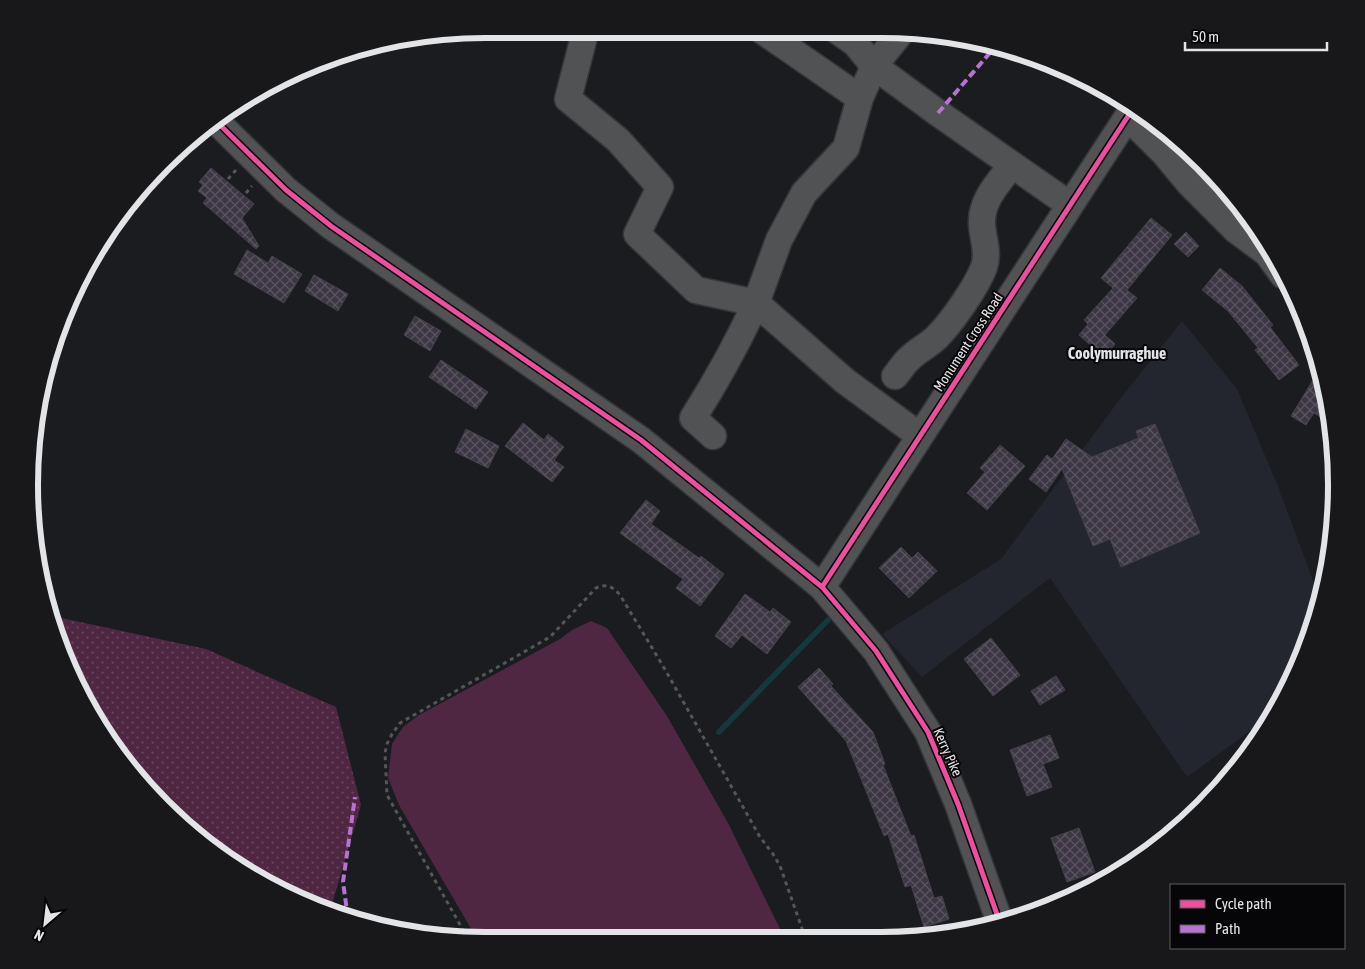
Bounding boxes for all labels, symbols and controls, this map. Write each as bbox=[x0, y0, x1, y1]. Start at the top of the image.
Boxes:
scale bar bbox=[1185, 20, 1328, 52]
text: 50 m bbox=[1192, 28, 1219, 45]
street label: Monument Cross Road bbox=[930, 290, 1006, 394]
district label: Coolymurraghue bbox=[1068, 344, 1166, 362]
street label: Kerry Pike bbox=[930, 725, 966, 779]
legend bbox=[1170, 884, 1345, 949]
text: Cycle path bbox=[1215, 895, 1272, 912]
north arrow bbox=[20, 899, 70, 949]
text: Path bbox=[1215, 920, 1241, 937]
text: N bbox=[31, 926, 46, 944]

